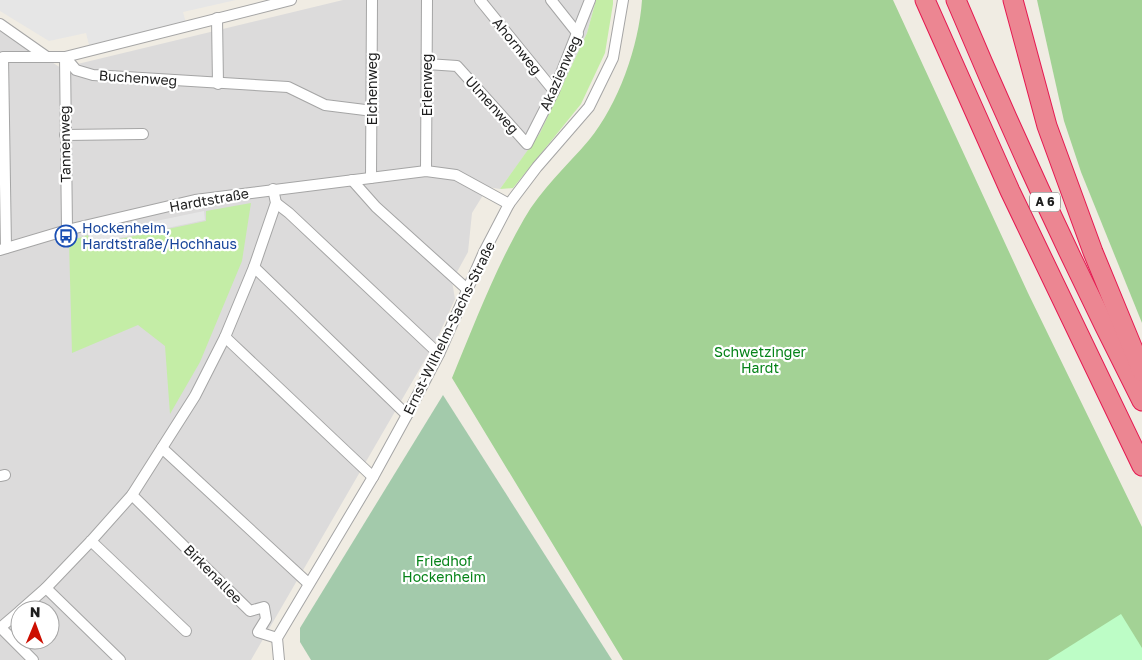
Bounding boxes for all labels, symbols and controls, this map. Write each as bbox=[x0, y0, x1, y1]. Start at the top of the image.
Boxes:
street label: Ahornweg bbox=[489, 14, 545, 78]
street label: Akazienweg bbox=[535, 33, 584, 113]
street label: Eichenweg bbox=[363, 52, 380, 126]
street label: Erlenweg bbox=[418, 54, 435, 116]
street label: Buchenweg bbox=[98, 66, 178, 89]
street label: Ulmenweg bbox=[462, 72, 523, 137]
street label: Tannenweg bbox=[55, 105, 74, 183]
street label: Hardtstraße bbox=[168, 184, 250, 215]
road number: A 6 bbox=[1030, 192, 1060, 212]
place label: Hockenheim, Hardtstraße/Hochhaus bbox=[82, 219, 237, 252]
bus stop icon: Hockenheim, Hardtstraße/Hochhaus bbox=[54, 224, 78, 248]
street label: Ernst-Wilhelm-Sachs-Straße bbox=[399, 238, 498, 417]
park label: Schwetzinger Hardt bbox=[714, 343, 807, 376]
street label: Birkenallee bbox=[181, 541, 246, 606]
park label: Friedhof Hockenheim bbox=[402, 552, 486, 585]
north arrow bbox=[10, 600, 60, 650]
text: N bbox=[30, 603, 41, 620]

